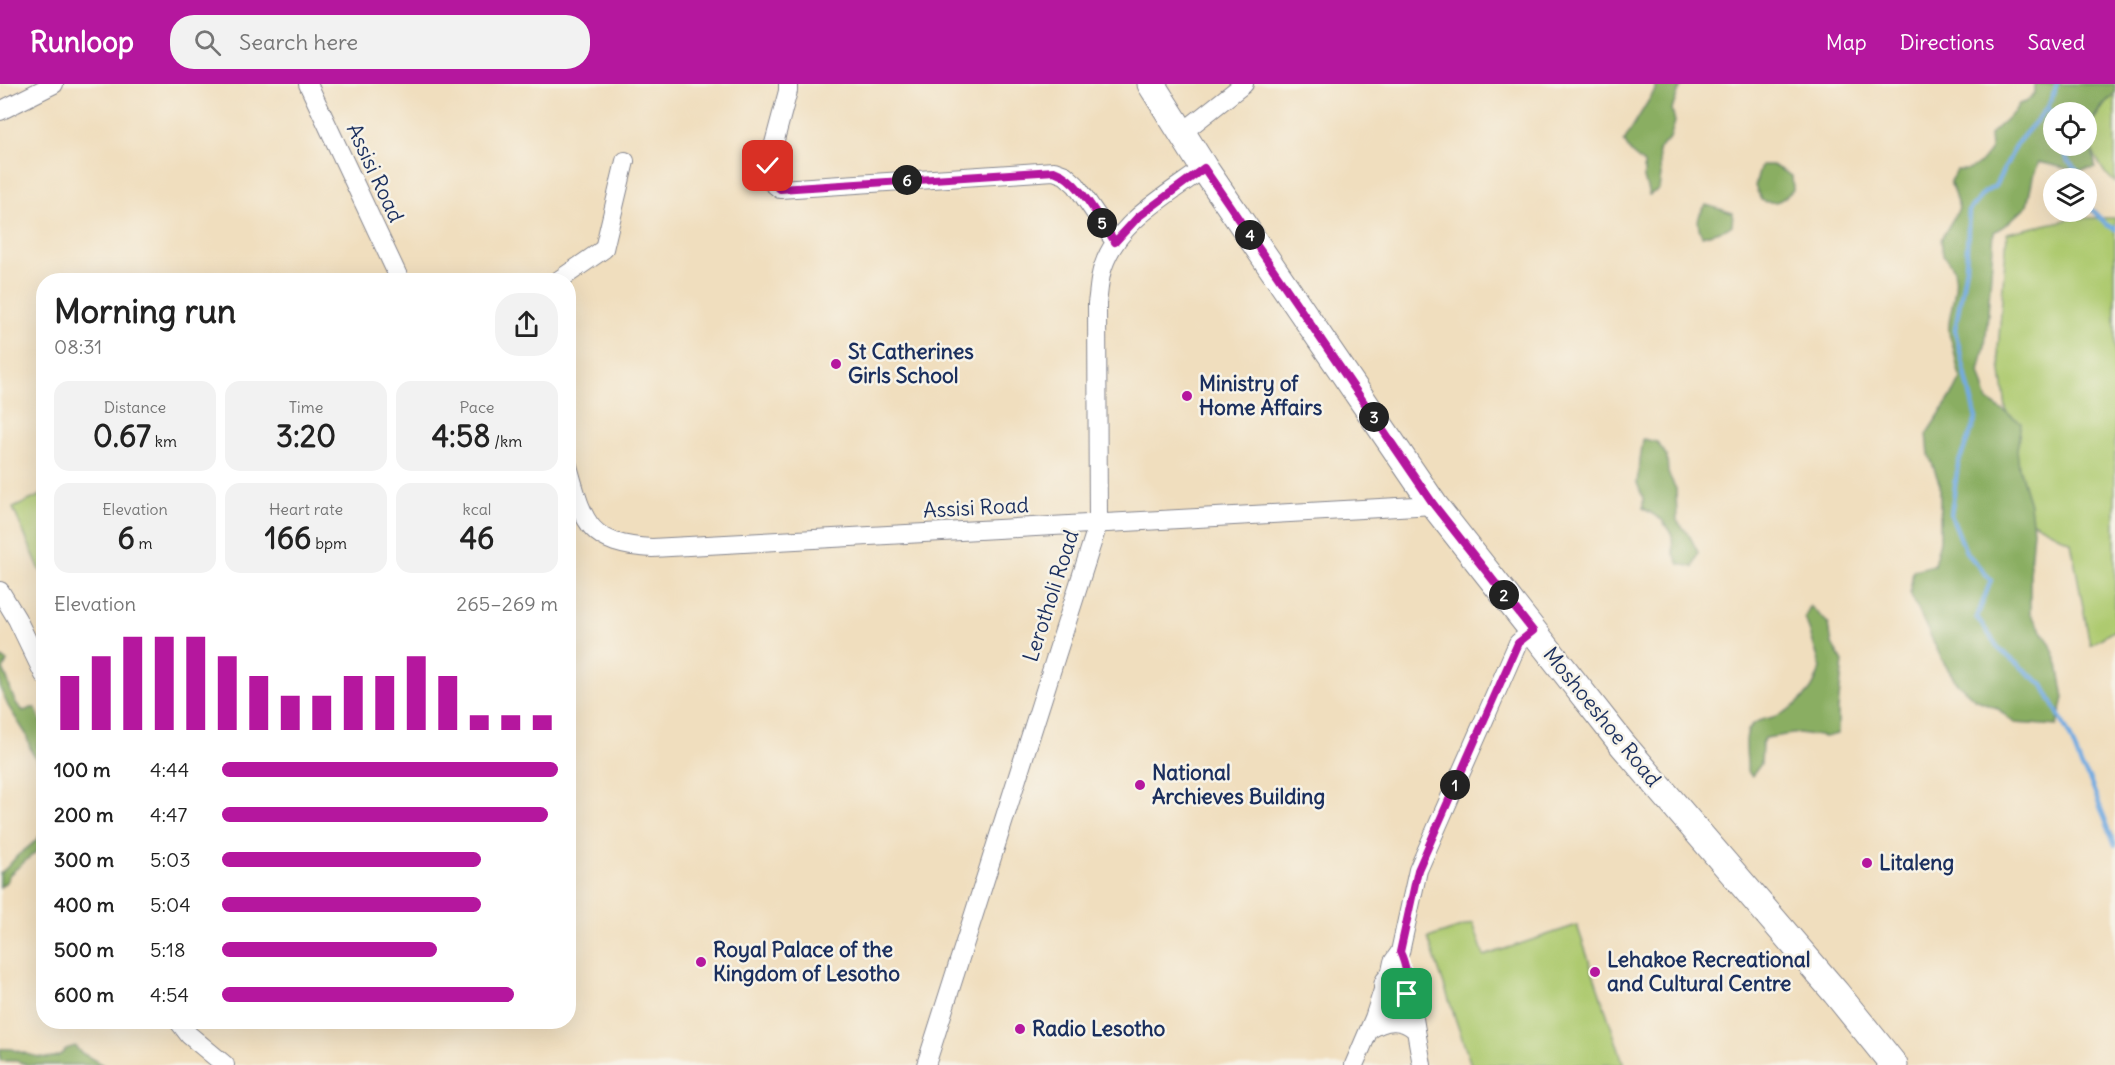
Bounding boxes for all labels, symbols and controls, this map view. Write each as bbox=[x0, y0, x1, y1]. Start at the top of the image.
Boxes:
search box bbox=[170, 15, 590, 69]
text: Runloop bbox=[30, 24, 134, 60]
icon: search bbox=[191, 26, 224, 59]
text: Search here bbox=[239, 28, 358, 56]
text: Map bbox=[1826, 29, 1867, 56]
text: Directions bbox=[1900, 29, 1994, 56]
text: Saved bbox=[2027, 29, 2085, 56]
map controls bbox=[2043, 102, 2097, 222]
button: locate bbox=[2043, 102, 2097, 156]
street label: Assisi Road bbox=[341, 119, 410, 226]
pin bbox=[742, 140, 793, 191]
icon: check bbox=[751, 149, 784, 182]
pin: 6 bbox=[892, 165, 922, 195]
button: layers bbox=[2043, 168, 2097, 222]
text: 6 bbox=[902, 170, 912, 190]
pin: 5 bbox=[1087, 208, 1117, 238]
text: 5 bbox=[1097, 213, 1107, 233]
pin: 4 bbox=[1235, 220, 1265, 250]
text: 4 bbox=[1245, 225, 1255, 245]
text: Morning run bbox=[54, 290, 236, 332]
button: share bbox=[495, 293, 558, 356]
text: 08:31 bbox=[54, 334, 102, 359]
place label: St Catherines Girls School bbox=[848, 338, 974, 389]
marker: St Catherines Girls School bbox=[829, 357, 843, 371]
place label: Ministry of Home Affairs bbox=[1199, 370, 1323, 421]
marker: Ministry of Home Affairs bbox=[1180, 389, 1194, 403]
text: Distance bbox=[104, 397, 166, 417]
text: Time bbox=[289, 397, 323, 417]
text: Pace bbox=[460, 397, 494, 417]
pin: 3 bbox=[1359, 402, 1389, 432]
text: 3 bbox=[1369, 407, 1379, 427]
text: 0.67 bbox=[93, 417, 151, 455]
text: 3:20 bbox=[276, 417, 336, 455]
text: 4:58 bbox=[432, 417, 490, 455]
text: km bbox=[151, 431, 177, 451]
text: /km bbox=[490, 431, 522, 451]
street label: Assisi Road bbox=[922, 491, 1030, 524]
text: Elevation bbox=[102, 499, 168, 519]
text: Heart rate bbox=[269, 499, 343, 519]
text: kcal bbox=[463, 499, 491, 519]
text: 6 bbox=[117, 519, 135, 557]
text: 166 bbox=[265, 519, 311, 557]
text: 46 bbox=[460, 519, 494, 557]
street label: Lerotholi Road bbox=[1017, 527, 1084, 665]
text: m bbox=[135, 533, 153, 553]
text: bpm bbox=[311, 533, 347, 553]
pin: 2 bbox=[1489, 580, 1519, 610]
text: 2 bbox=[1500, 585, 1508, 605]
text: Elevation bbox=[54, 591, 136, 616]
text: 265–269 m bbox=[456, 591, 558, 616]
street label: Moshoeshoe Road bbox=[1538, 641, 1667, 792]
text: 100 m bbox=[54, 757, 111, 782]
text: 4:44 bbox=[150, 757, 189, 782]
place label: National Archieves Building bbox=[1152, 759, 1325, 810]
pin: 1 bbox=[1440, 770, 1470, 800]
text: 1 bbox=[1452, 775, 1458, 795]
marker: National Archieves Building bbox=[1133, 778, 1147, 792]
text: 200 m bbox=[54, 802, 114, 827]
text: 4:47 bbox=[150, 802, 187, 827]
text: 300 m bbox=[54, 847, 114, 872]
text: 5:03 bbox=[150, 847, 191, 872]
place label: Litaleng bbox=[1879, 849, 1954, 876]
marker: Litaleng bbox=[1860, 856, 1874, 870]
text: 400 m bbox=[54, 892, 114, 917]
text: 5:04 bbox=[150, 892, 191, 917]
place label: Royal Palace of the Kingdom of Lesotho bbox=[713, 936, 900, 987]
text: 500 m bbox=[54, 937, 114, 962]
text: 5:18 bbox=[150, 937, 185, 962]
place label: Lehakoe Recreational and Cultural Centre bbox=[1607, 946, 1811, 997]
marker: Royal Palace of the Kingdom of Lesotho bbox=[694, 955, 708, 969]
marker: Lehakoe Recreational and Cultural Centre bbox=[1588, 965, 1602, 979]
pin bbox=[1381, 968, 1432, 1019]
icon: arrive bbox=[1390, 977, 1423, 1010]
text: 600 m bbox=[54, 982, 114, 1007]
text: 4:54 bbox=[150, 982, 189, 1007]
place label: Radio Lesotho bbox=[1032, 1015, 1166, 1042]
marker: Radio Lesotho bbox=[1013, 1022, 1027, 1036]

